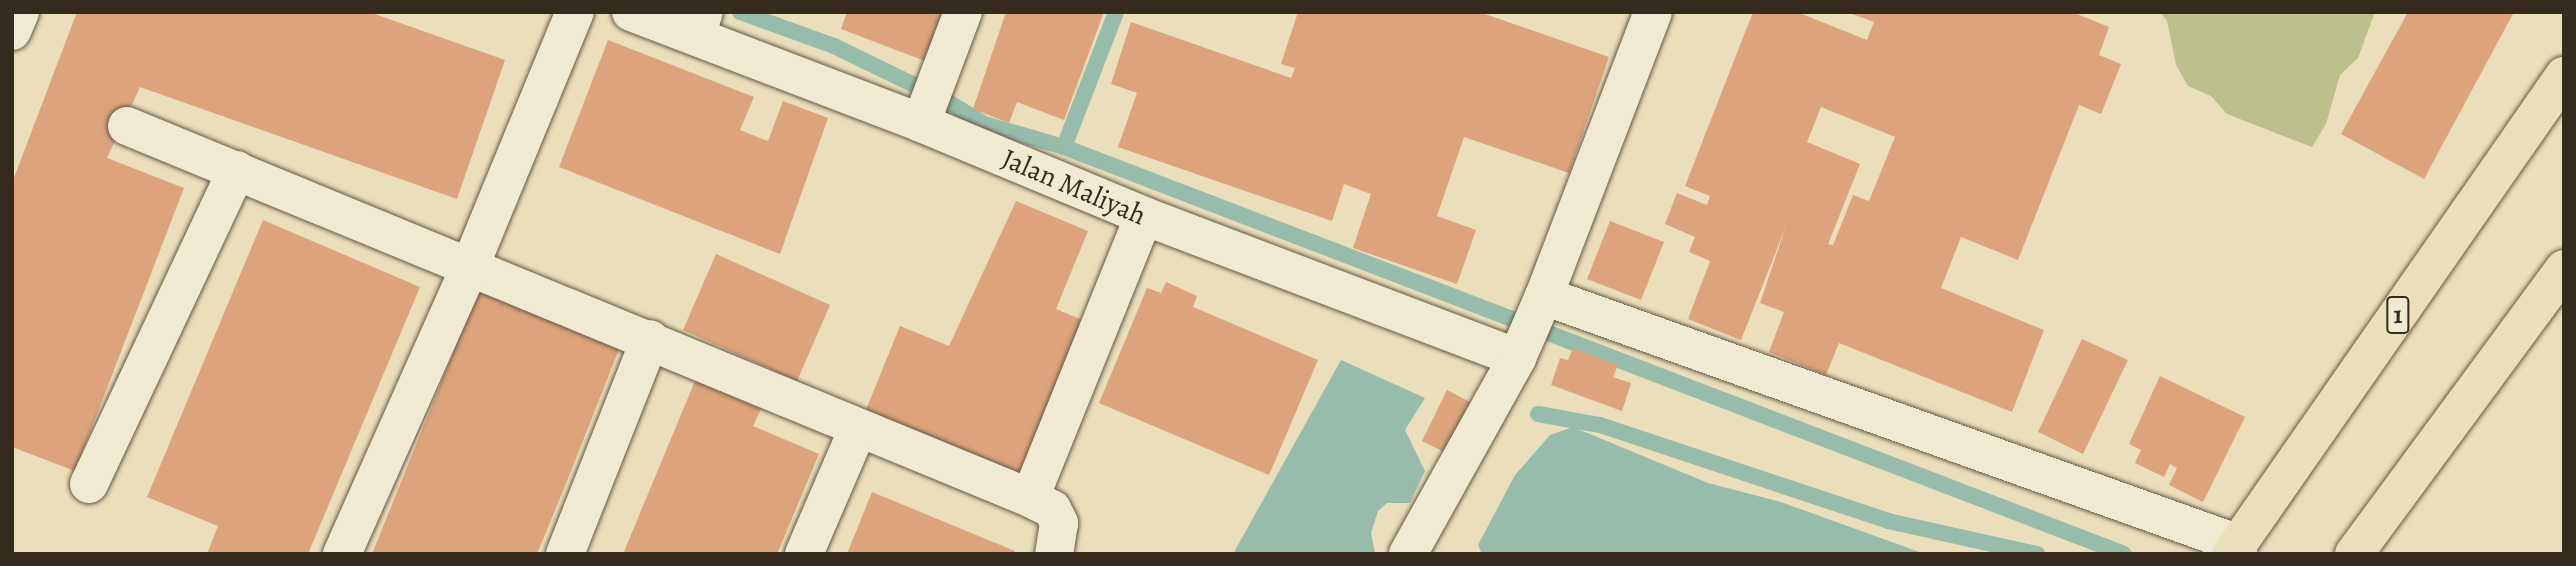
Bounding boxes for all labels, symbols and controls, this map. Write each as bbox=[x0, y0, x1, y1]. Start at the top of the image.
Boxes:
street label: Jalan Maliyah bbox=[997, 142, 1151, 232]
road number: 1 bbox=[2386, 292, 2410, 338]

